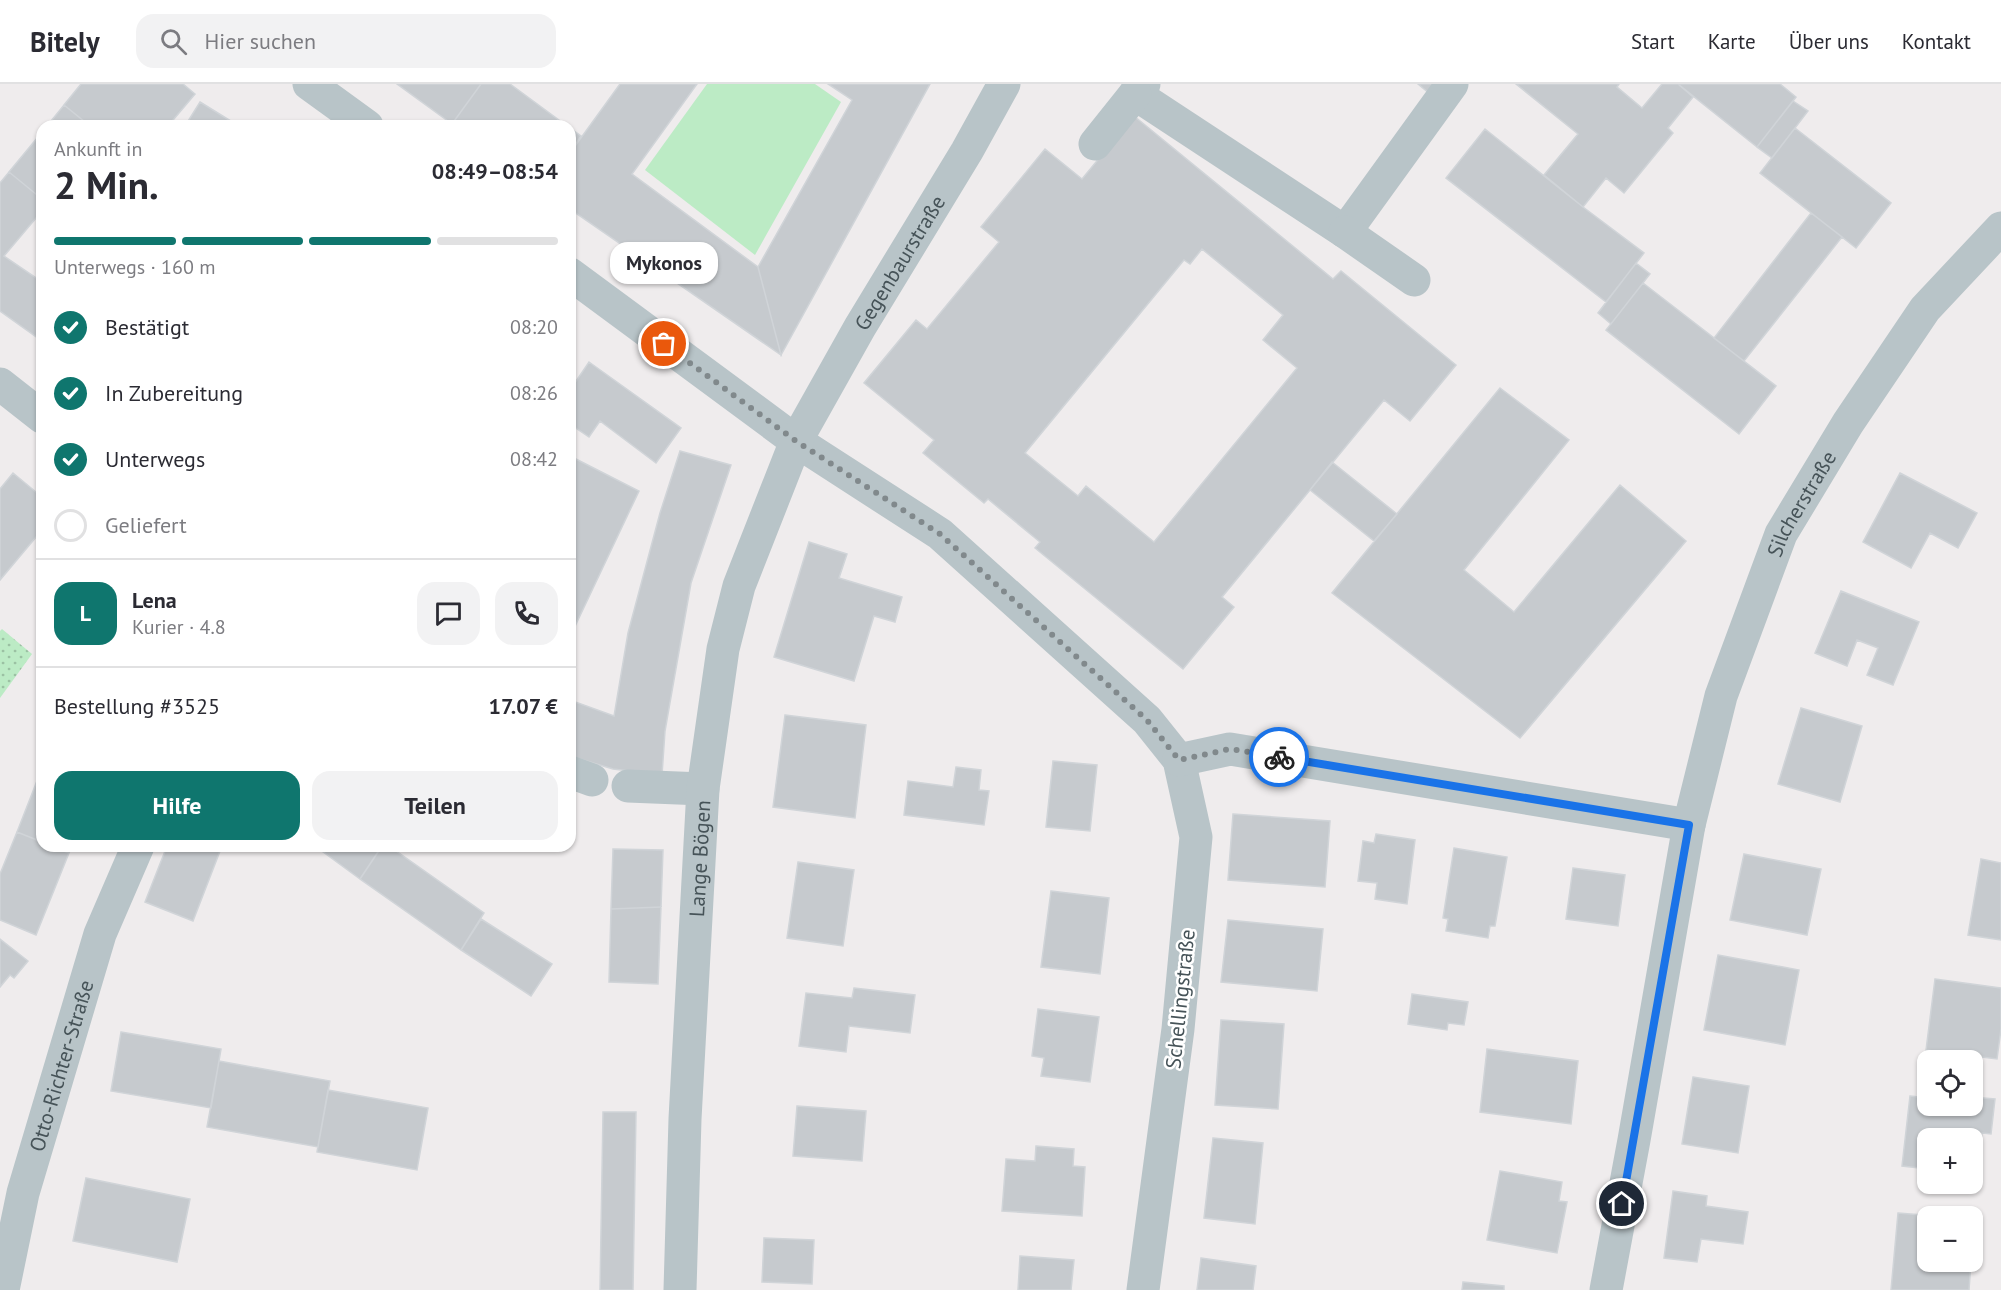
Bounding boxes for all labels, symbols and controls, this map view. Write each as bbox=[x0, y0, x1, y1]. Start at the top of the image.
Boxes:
search box bbox=[136, 14, 556, 68]
text: Bitely bbox=[30, 23, 100, 60]
icon: search bbox=[157, 25, 190, 58]
text: Hier suchen bbox=[205, 27, 316, 55]
text: Start bbox=[1631, 28, 1675, 55]
text: Karte bbox=[1708, 28, 1756, 55]
text: Über uns bbox=[1789, 28, 1869, 55]
text: Kontakt bbox=[1902, 28, 1971, 55]
text: Ankunft in bbox=[54, 136, 142, 162]
text: 08:49–08:54 bbox=[432, 157, 558, 185]
text: 2 Min. bbox=[54, 159, 159, 210]
street label: Gegenbaurstraße bbox=[848, 190, 951, 335]
callout: Mykonos bbox=[610, 242, 718, 284]
text: Mykonos bbox=[626, 250, 702, 276]
text: Unterwegs · 160 m bbox=[54, 254, 215, 280]
icon: check bbox=[54, 311, 87, 344]
text: Bestätigt bbox=[105, 313, 189, 341]
text: 08:20 bbox=[510, 314, 558, 340]
pin bbox=[638, 318, 689, 369]
icon: bag bbox=[647, 327, 680, 360]
icon: check bbox=[54, 377, 87, 410]
text: In Zubereitung bbox=[105, 379, 243, 407]
text: 08:26 bbox=[510, 380, 558, 406]
icon: check bbox=[54, 443, 87, 476]
text: Unterwegs bbox=[105, 445, 205, 473]
text: 08:42 bbox=[510, 446, 558, 472]
street label: Silcherstraße bbox=[1760, 446, 1842, 560]
text: Geliefert bbox=[105, 511, 187, 539]
button: chat bbox=[417, 582, 480, 645]
button: phone bbox=[495, 582, 558, 645]
text: Lena bbox=[132, 586, 177, 614]
text: L bbox=[80, 599, 91, 627]
text: Kurier · 4.8 bbox=[132, 614, 226, 640]
text: Bestellung #3525 bbox=[54, 692, 220, 720]
text: 17.07 € bbox=[488, 692, 558, 720]
courier bbox=[1249, 727, 1309, 787]
icon: bike bbox=[1263, 741, 1296, 774]
button: Hilfe bbox=[54, 771, 300, 840]
button: Teilen bbox=[312, 771, 558, 840]
street label: Lange Bögen bbox=[683, 799, 716, 918]
street label: Schellingstraße bbox=[1159, 928, 1201, 1070]
street label: Otto-Richter-Straße bbox=[23, 977, 99, 1155]
map controls bbox=[1917, 1050, 1983, 1272]
button: locate bbox=[1917, 1050, 1983, 1116]
button: + bbox=[1917, 1128, 1983, 1194]
pin bbox=[1596, 1178, 1647, 1229]
icon: home bbox=[1605, 1187, 1638, 1220]
button: − bbox=[1917, 1206, 1983, 1272]

